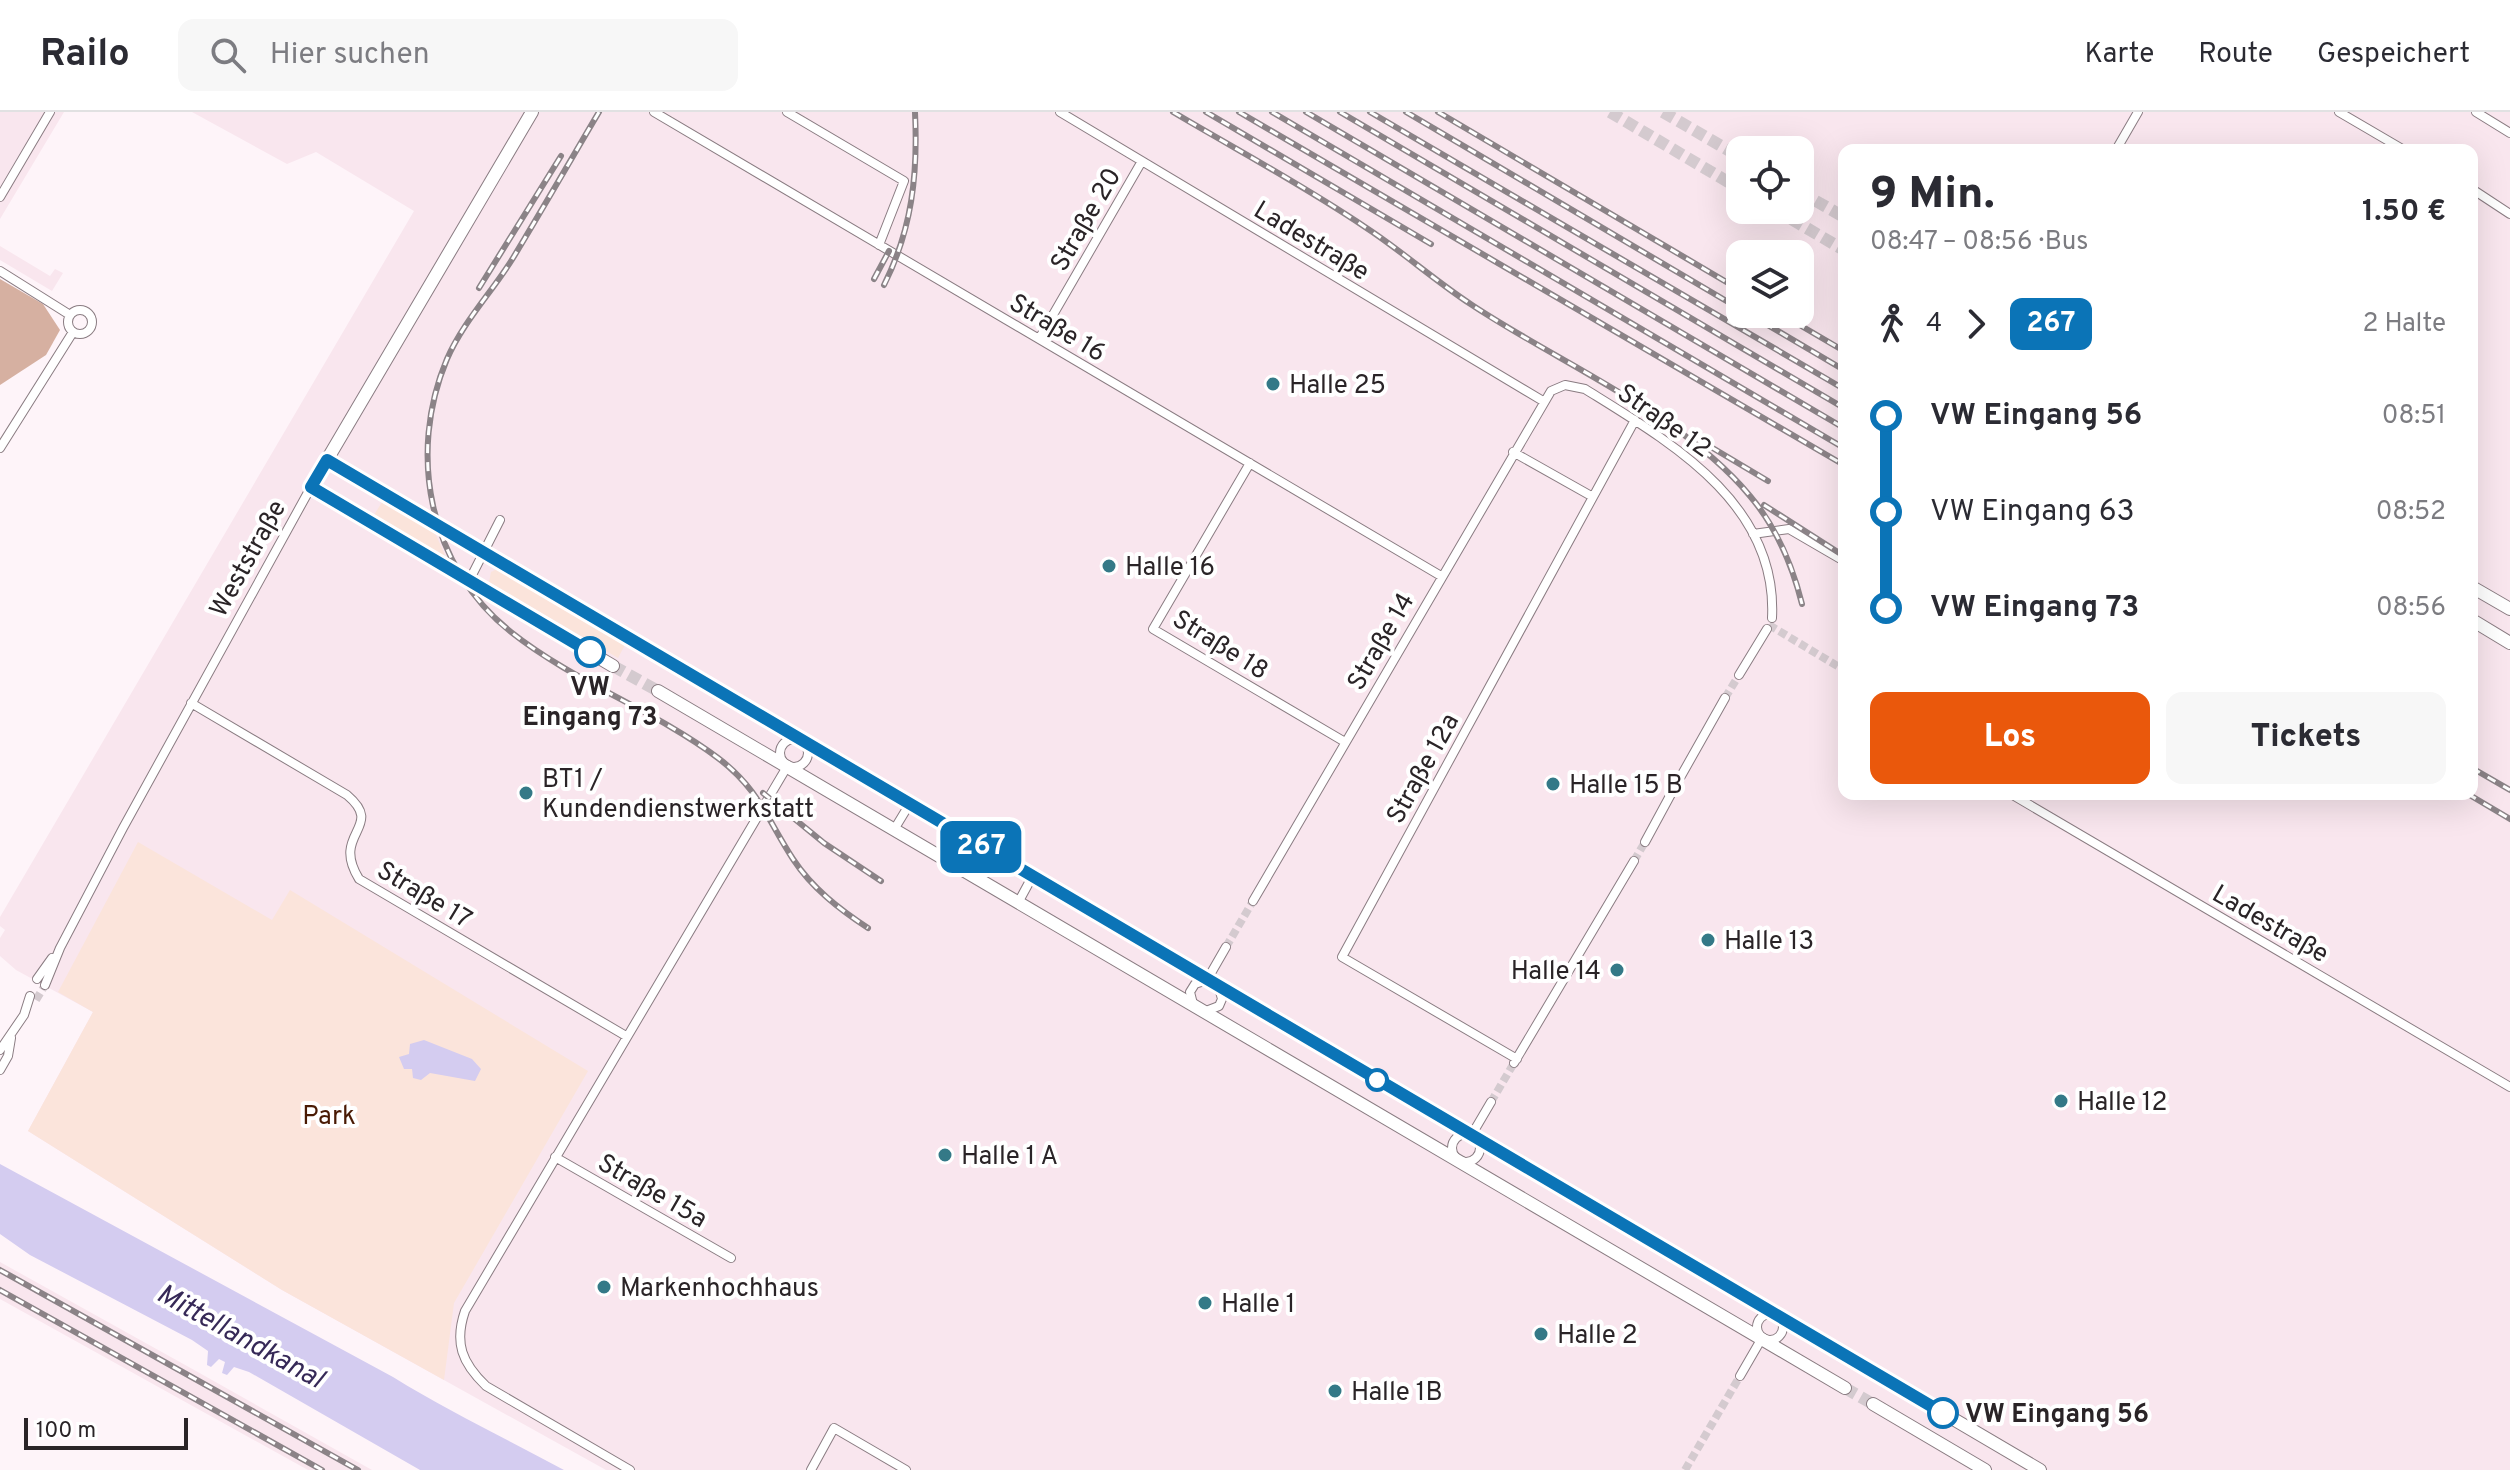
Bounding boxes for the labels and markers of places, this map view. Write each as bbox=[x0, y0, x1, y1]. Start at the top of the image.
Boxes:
place label: Halle 25 bbox=[1289, 370, 1386, 403]
marker: Halle 25 bbox=[1264, 375, 1282, 393]
place label: Halle 16 bbox=[1125, 552, 1215, 585]
marker: Halle 16 bbox=[1100, 557, 1118, 575]
marker: VW Eingang 73 bbox=[575, 637, 605, 667]
place label: VW Eingang 73 bbox=[522, 672, 658, 735]
place label: BT1 / Kundendienstwerkstatt bbox=[542, 764, 814, 827]
place label: Halle 15 B bbox=[1569, 770, 1683, 803]
marker: Halle 15 B bbox=[1544, 775, 1562, 793]
marker: BT1 / Kundendienstwerkstatt bbox=[517, 784, 535, 802]
place label: Halle 13 bbox=[1724, 926, 1814, 959]
marker: Halle 13 bbox=[1699, 931, 1717, 949]
place label: Halle 14 bbox=[1511, 956, 1601, 989]
marker: Halle 14 bbox=[1608, 961, 1626, 979]
unlabelled marker bbox=[1366, 1069, 1388, 1091]
place label: Halle 12 bbox=[2077, 1087, 2167, 1120]
marker: Halle 12 bbox=[2052, 1092, 2070, 1110]
place label: Halle 1 A bbox=[961, 1141, 1058, 1174]
marker: Halle 1 A bbox=[936, 1146, 954, 1164]
place label: Markenhochhaus bbox=[620, 1273, 819, 1306]
marker: Markenhochhaus bbox=[595, 1278, 613, 1296]
place label: Halle 1 bbox=[1221, 1289, 1296, 1322]
marker: Halle 1 bbox=[1196, 1294, 1214, 1312]
place label: Halle 2 bbox=[1557, 1320, 1638, 1353]
marker: Halle 2 bbox=[1532, 1325, 1550, 1343]
place label: Halle 1B bbox=[1351, 1377, 1442, 1410]
marker: Halle 1B bbox=[1326, 1382, 1344, 1400]
marker: VW Eingang 56 bbox=[1928, 1398, 1958, 1428]
place label: VW Eingang 56 bbox=[1965, 1399, 2149, 1432]

